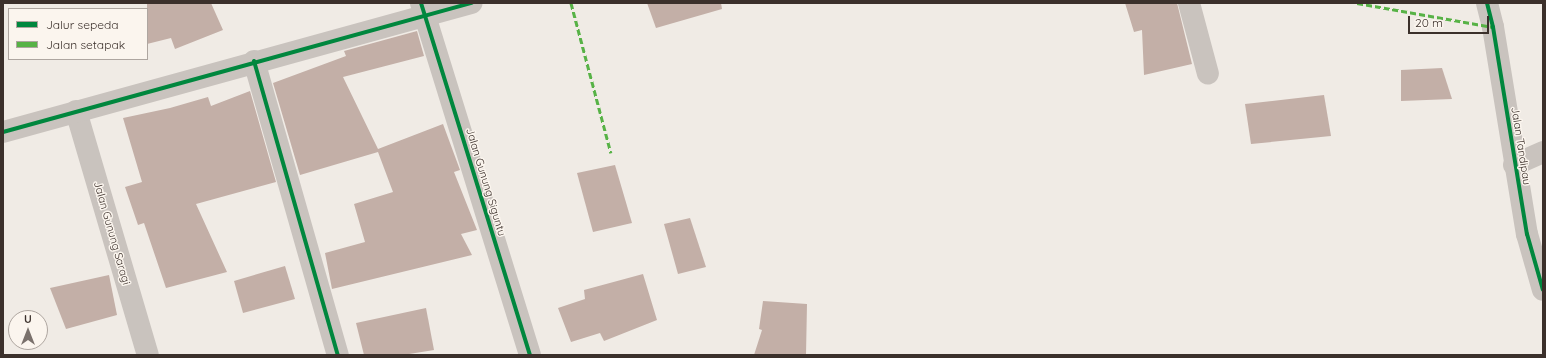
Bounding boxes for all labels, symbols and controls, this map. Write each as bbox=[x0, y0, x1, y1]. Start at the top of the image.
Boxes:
legend bbox=[8, 8, 148, 60]
scale bar bbox=[1410, 8, 1491, 34]
text: 20 m bbox=[1415, 15, 1443, 30]
text: Jalur sepeda bbox=[46, 17, 119, 32]
text: Jalan setapak bbox=[46, 37, 125, 52]
street label: Jalan Tandipau bbox=[1508, 106, 1534, 186]
street label: Jalan Gunung Siguntu bbox=[463, 126, 509, 238]
street label: Jalan Gunung Saragi bbox=[91, 180, 133, 286]
north arrow bbox=[8, 310, 48, 350]
text: U bbox=[24, 312, 32, 326]

